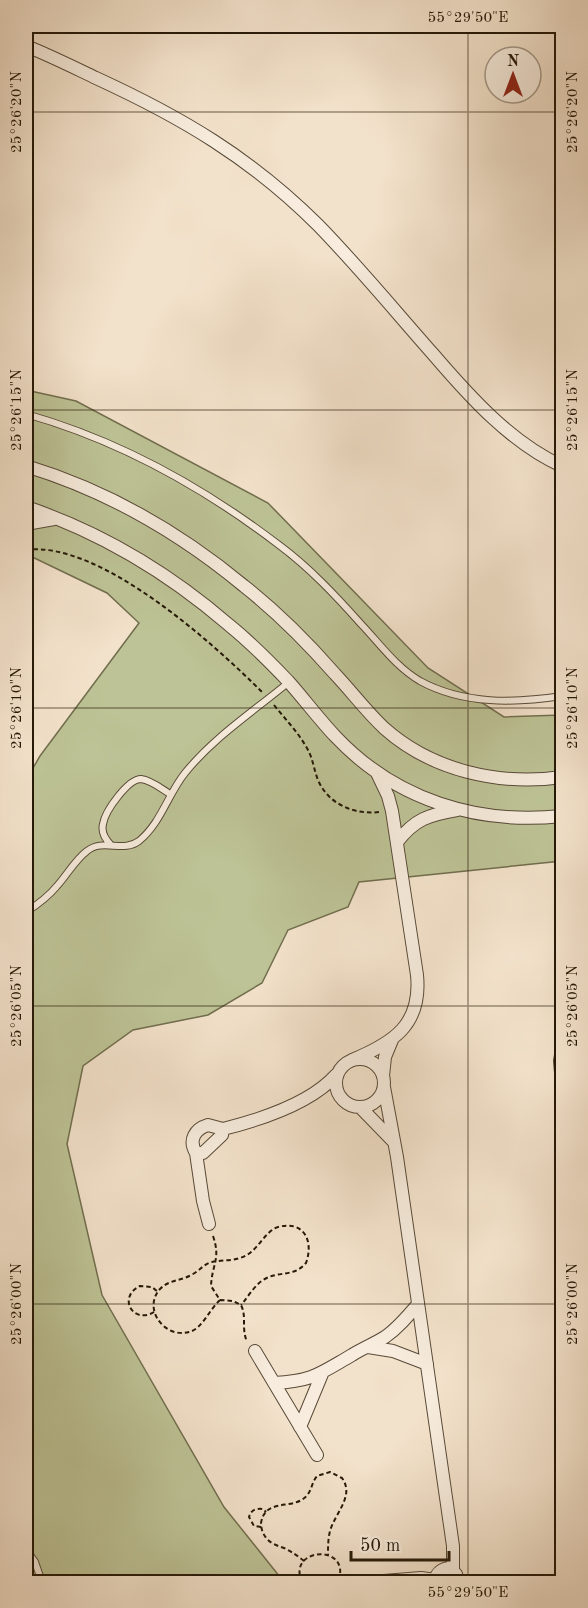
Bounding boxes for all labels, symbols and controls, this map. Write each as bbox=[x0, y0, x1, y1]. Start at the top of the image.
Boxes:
text: 55°29'50"E bbox=[428, 11, 508, 26]
north arrow bbox=[483, 45, 543, 105]
text: N bbox=[507, 54, 520, 70]
text: 25°26'20"N bbox=[10, 71, 25, 153]
text: 25°26'20"N bbox=[566, 71, 581, 153]
text: 25°26'15"N bbox=[10, 369, 25, 451]
text: 25°26'15"N bbox=[566, 369, 581, 451]
text: 25°26'10"N bbox=[10, 667, 25, 749]
text: 25°26'10"N bbox=[566, 667, 581, 749]
text: 25°26'05"N bbox=[10, 965, 25, 1047]
text: 25°26'05"N bbox=[566, 965, 581, 1047]
text: 25°26'00"N bbox=[10, 1263, 25, 1345]
text: 25°26'00"N bbox=[566, 1263, 581, 1345]
scale bar bbox=[351, 1524, 448, 1562]
text: 50 m bbox=[360, 1537, 400, 1555]
text: 55°29'50"E bbox=[428, 1586, 508, 1601]

